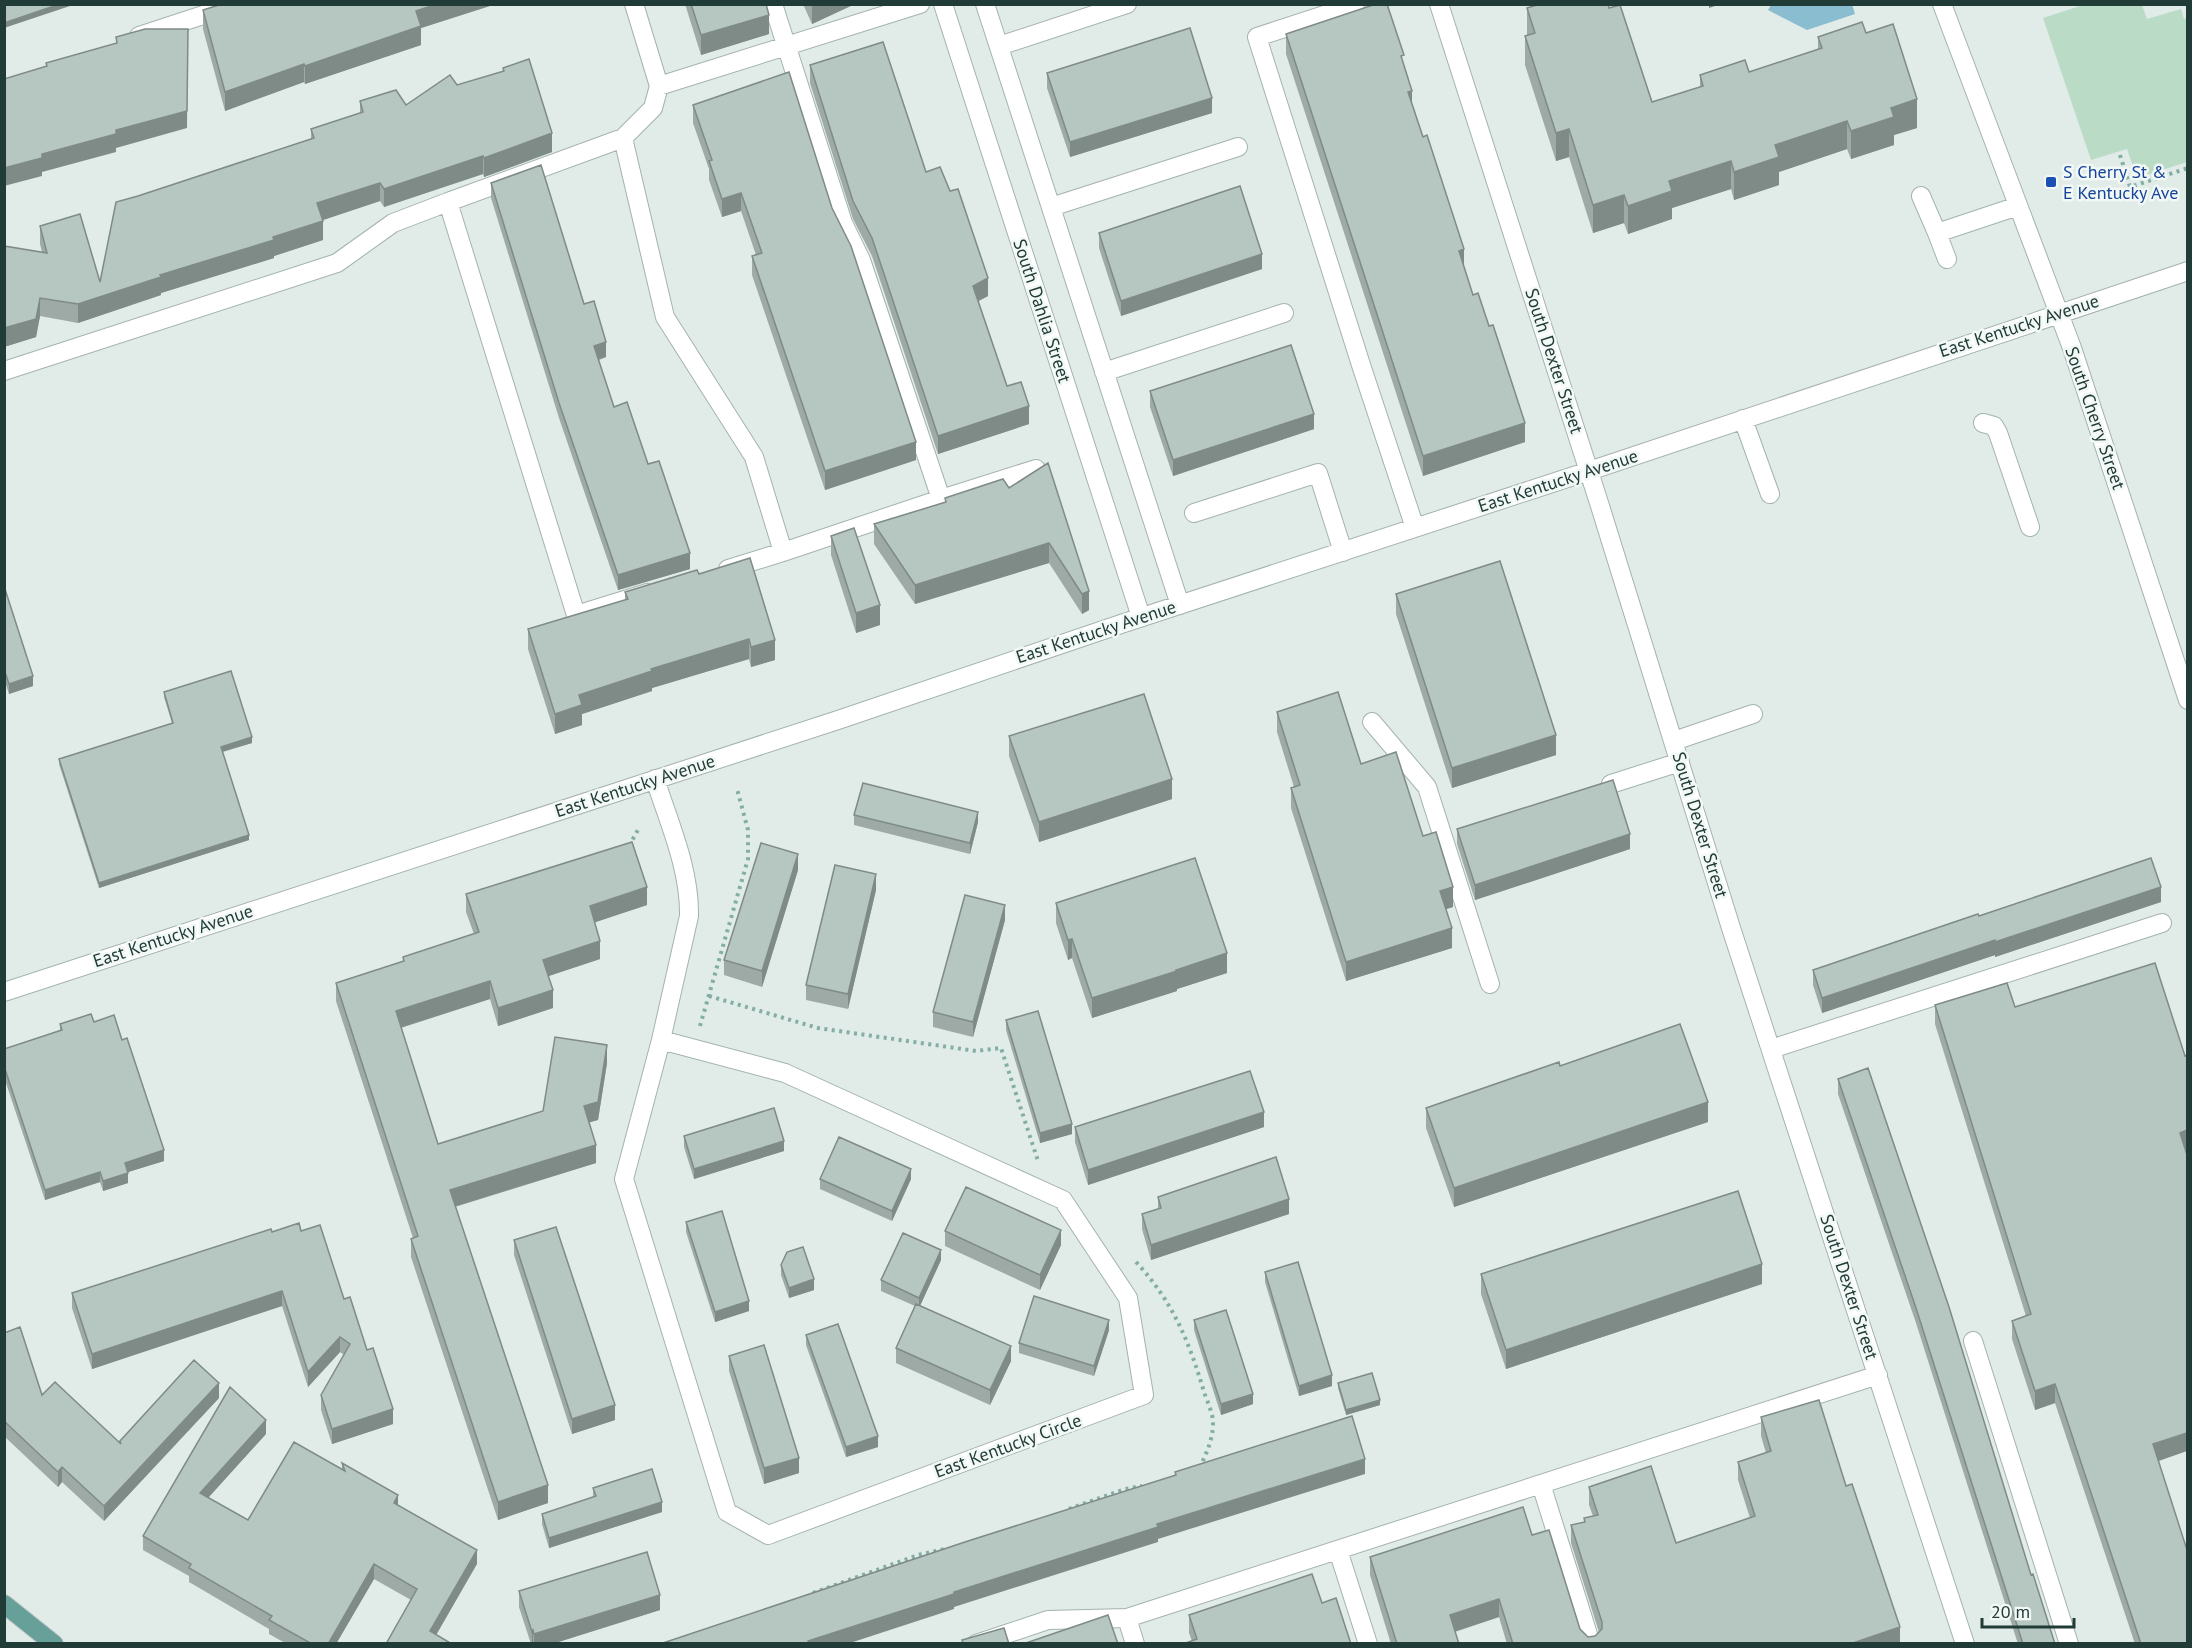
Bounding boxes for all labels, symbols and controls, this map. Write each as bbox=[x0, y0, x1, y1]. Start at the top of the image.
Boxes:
place label: S Cherry St & E Kentucky Ave bbox=[2063, 160, 2178, 204]
marker: S Cherry St & E Kentucky Ave bbox=[2044, 175, 2058, 189]
street label: South Dahlia Street bbox=[1008, 236, 1077, 386]
street label: South Dexter Street bbox=[1520, 285, 1589, 436]
street label: East Kentucky Avenue bbox=[1936, 289, 2102, 362]
street label: South Cherry Street bbox=[2060, 343, 2131, 492]
street label: East Kentucky Avenue bbox=[1475, 444, 1641, 517]
street label: East Kentucky Avenue bbox=[1013, 595, 1179, 668]
street label: East Kentucky Avenue bbox=[552, 749, 718, 822]
street label: South Dexter Street bbox=[1667, 749, 1734, 901]
street label: East Kentucky Avenue bbox=[90, 899, 256, 972]
street label: South Dexter Street bbox=[1815, 1211, 1884, 1362]
street label: East Kentucky Circle bbox=[931, 1408, 1085, 1483]
scale bar bbox=[1982, 1591, 2074, 1629]
text: 20 m bbox=[1991, 1600, 2030, 1623]

